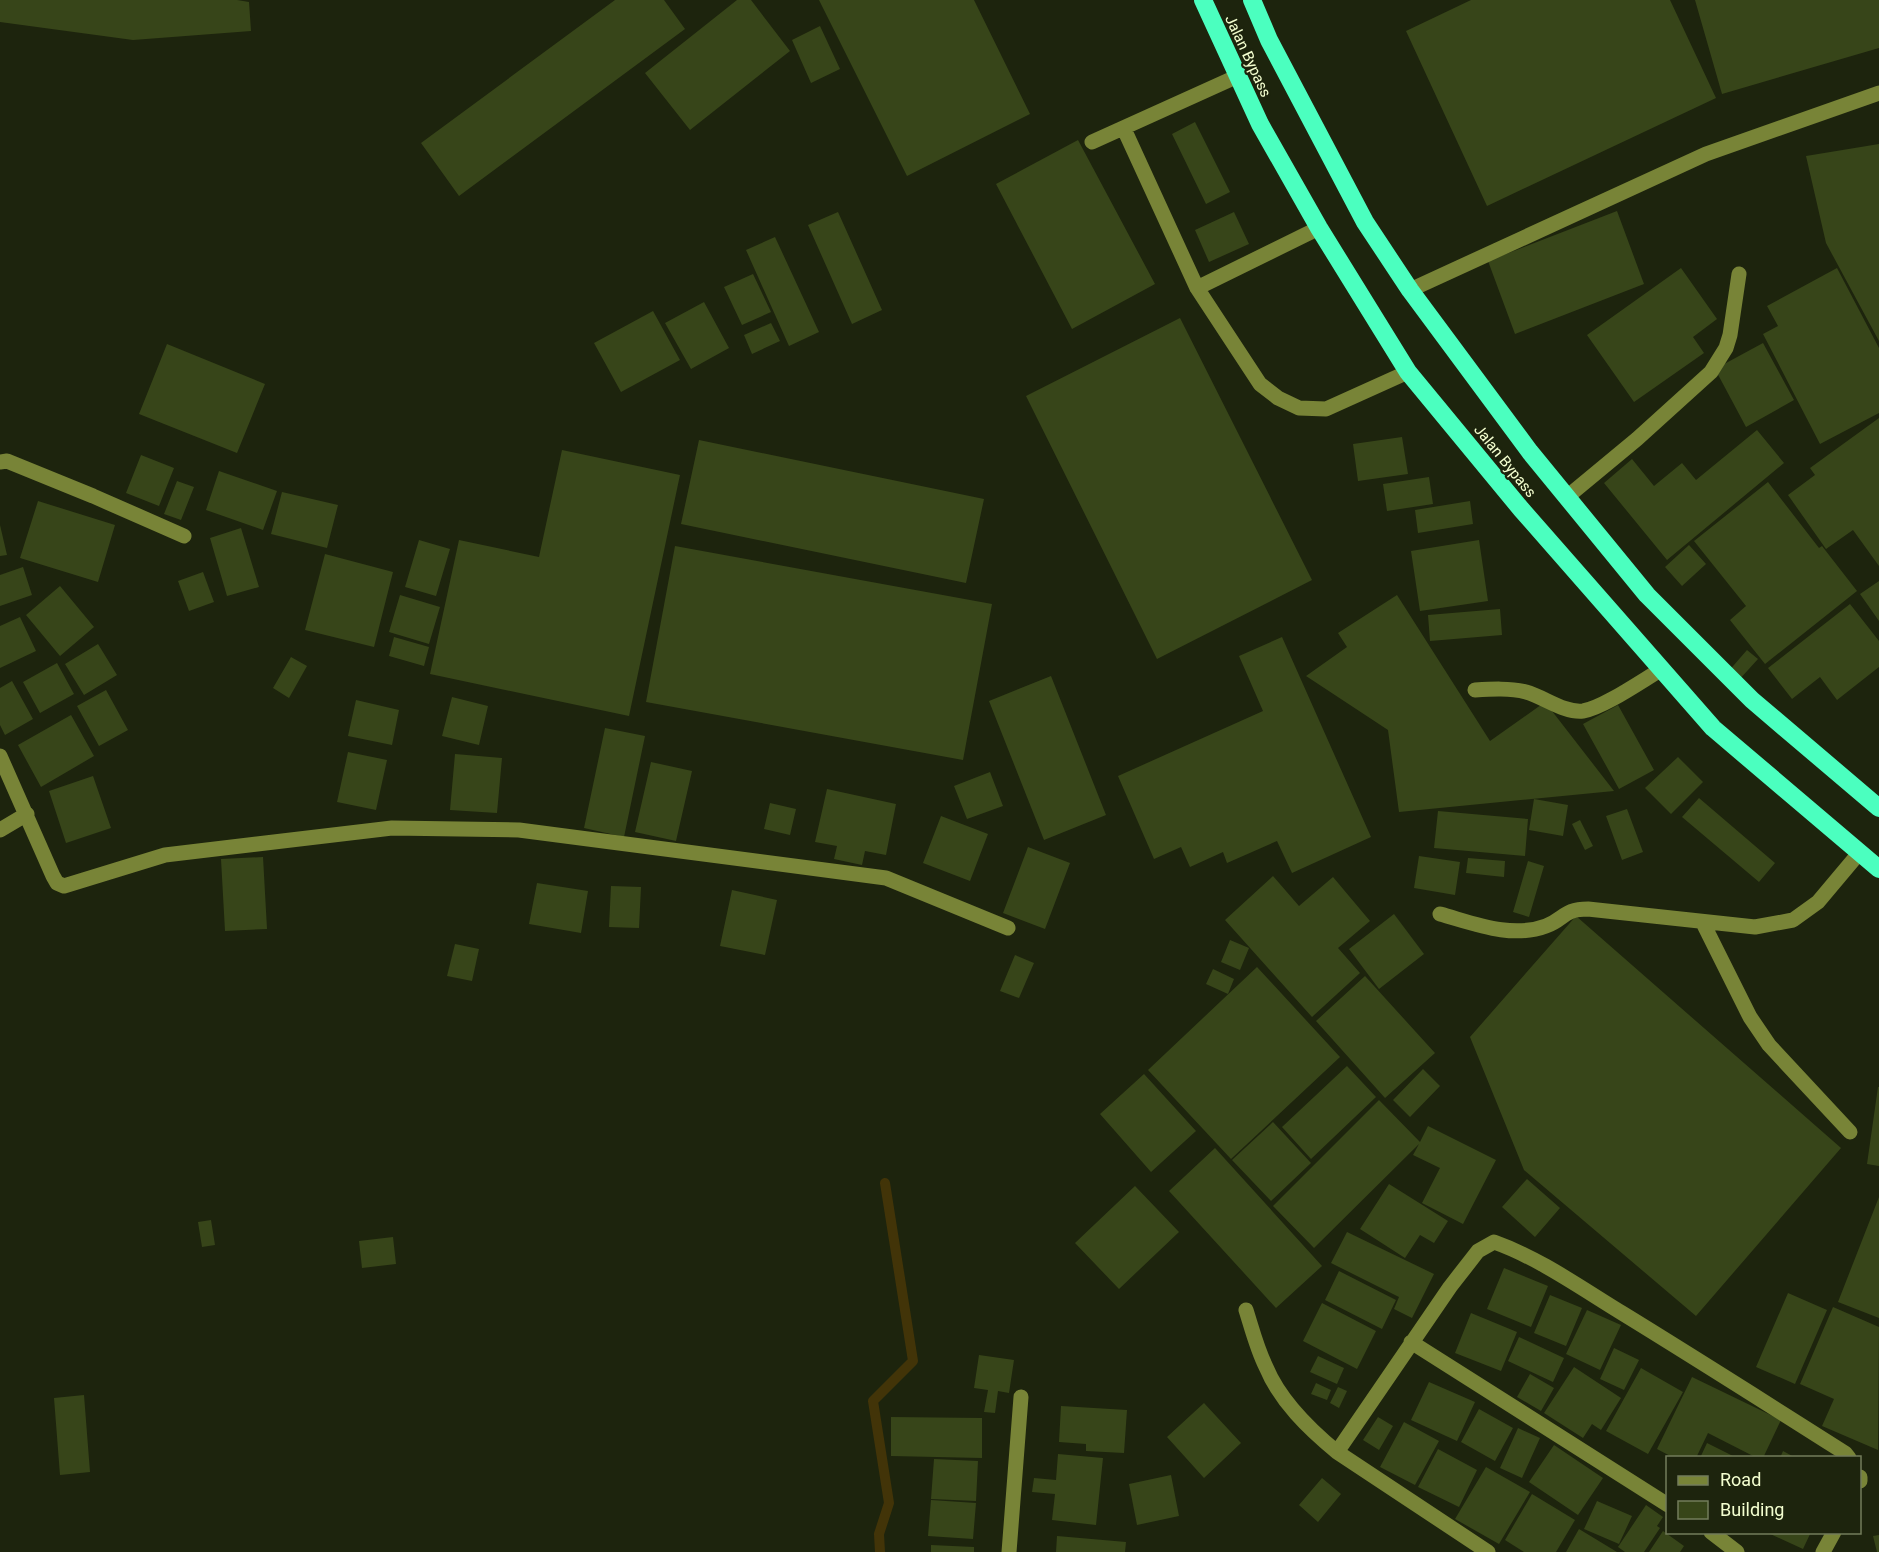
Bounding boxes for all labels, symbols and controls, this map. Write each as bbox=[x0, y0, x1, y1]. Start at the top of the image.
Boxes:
street label: Jalan Bypass bbox=[1221, 12, 1275, 100]
street label: Jalan Bypass bbox=[1470, 421, 1540, 501]
legend bbox=[1666, 1456, 1861, 1534]
text: Road bbox=[1720, 1469, 1761, 1490]
text: Building bbox=[1720, 1499, 1784, 1520]

